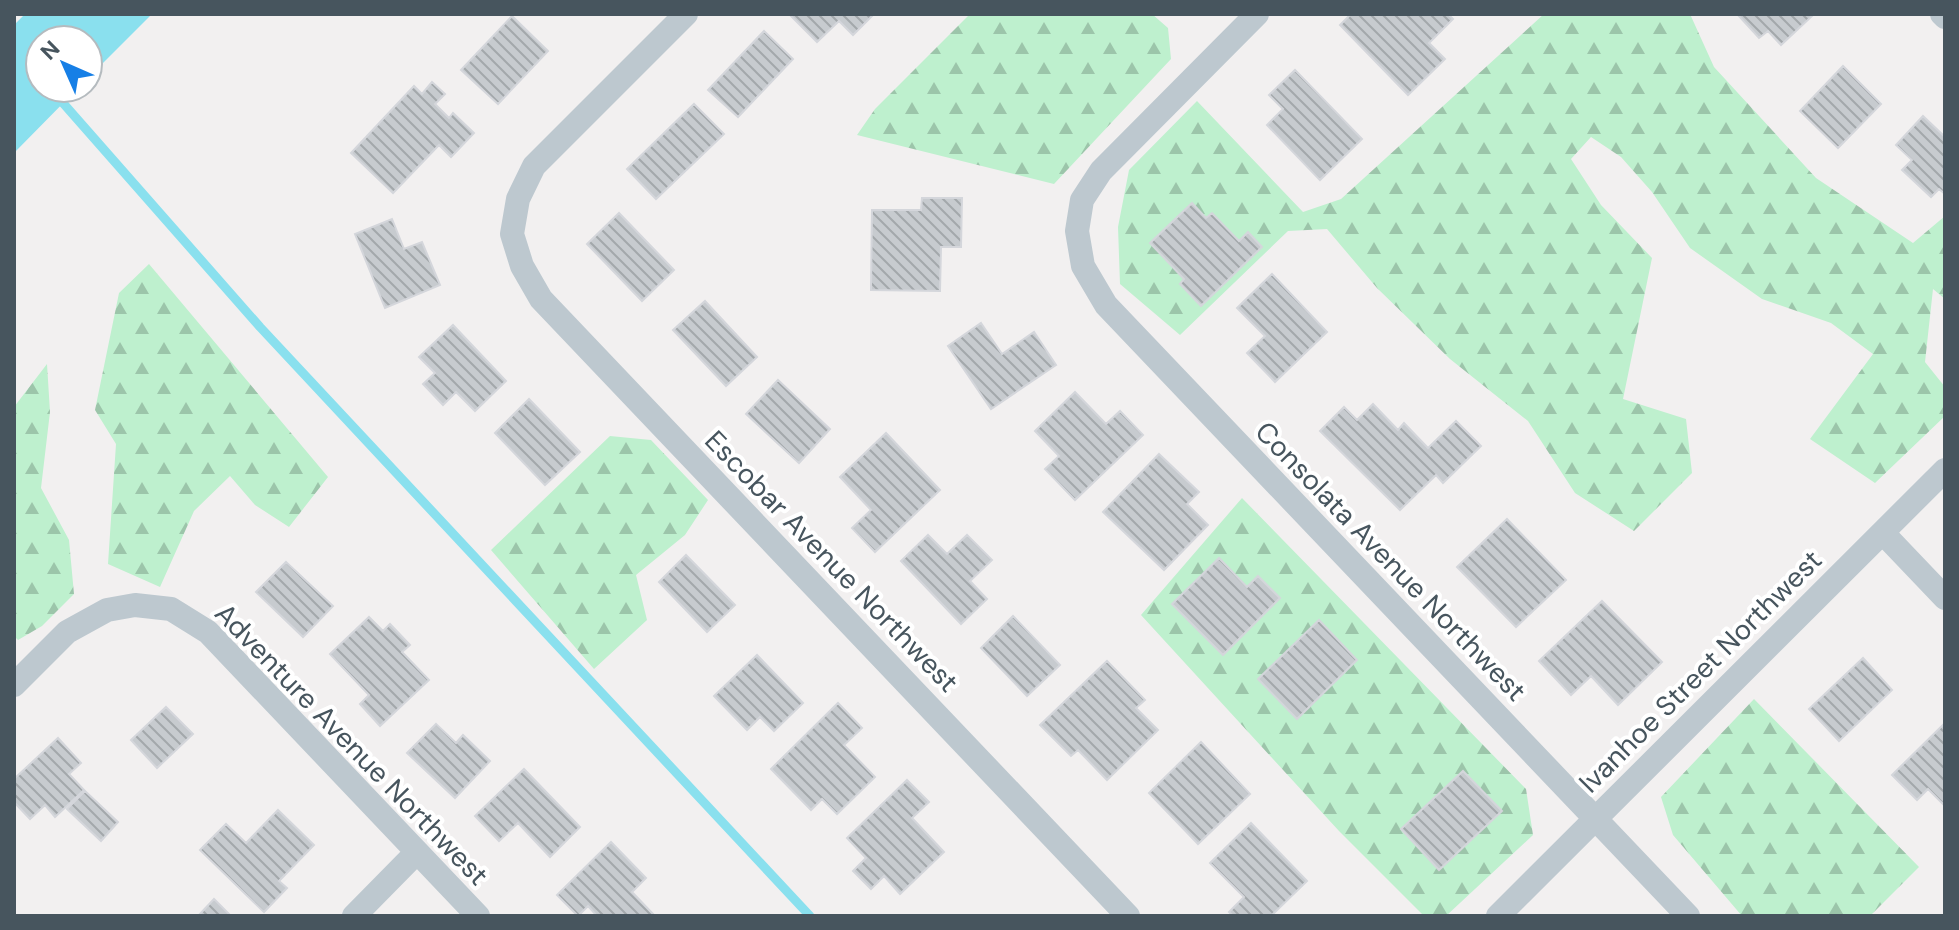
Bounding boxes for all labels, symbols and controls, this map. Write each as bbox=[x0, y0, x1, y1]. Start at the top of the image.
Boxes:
north arrow bbox=[24, 24, 104, 104]
text: N bbox=[34, 34, 66, 66]
street label: Consolata Avenue Northwest bbox=[1247, 414, 1534, 709]
street label: Escobar Avenue Northwest bbox=[697, 423, 967, 700]
street label: Ivanhoe Street Northwest bbox=[1571, 542, 1830, 801]
street label: Adventure Avenue Northwest bbox=[207, 595, 497, 893]

